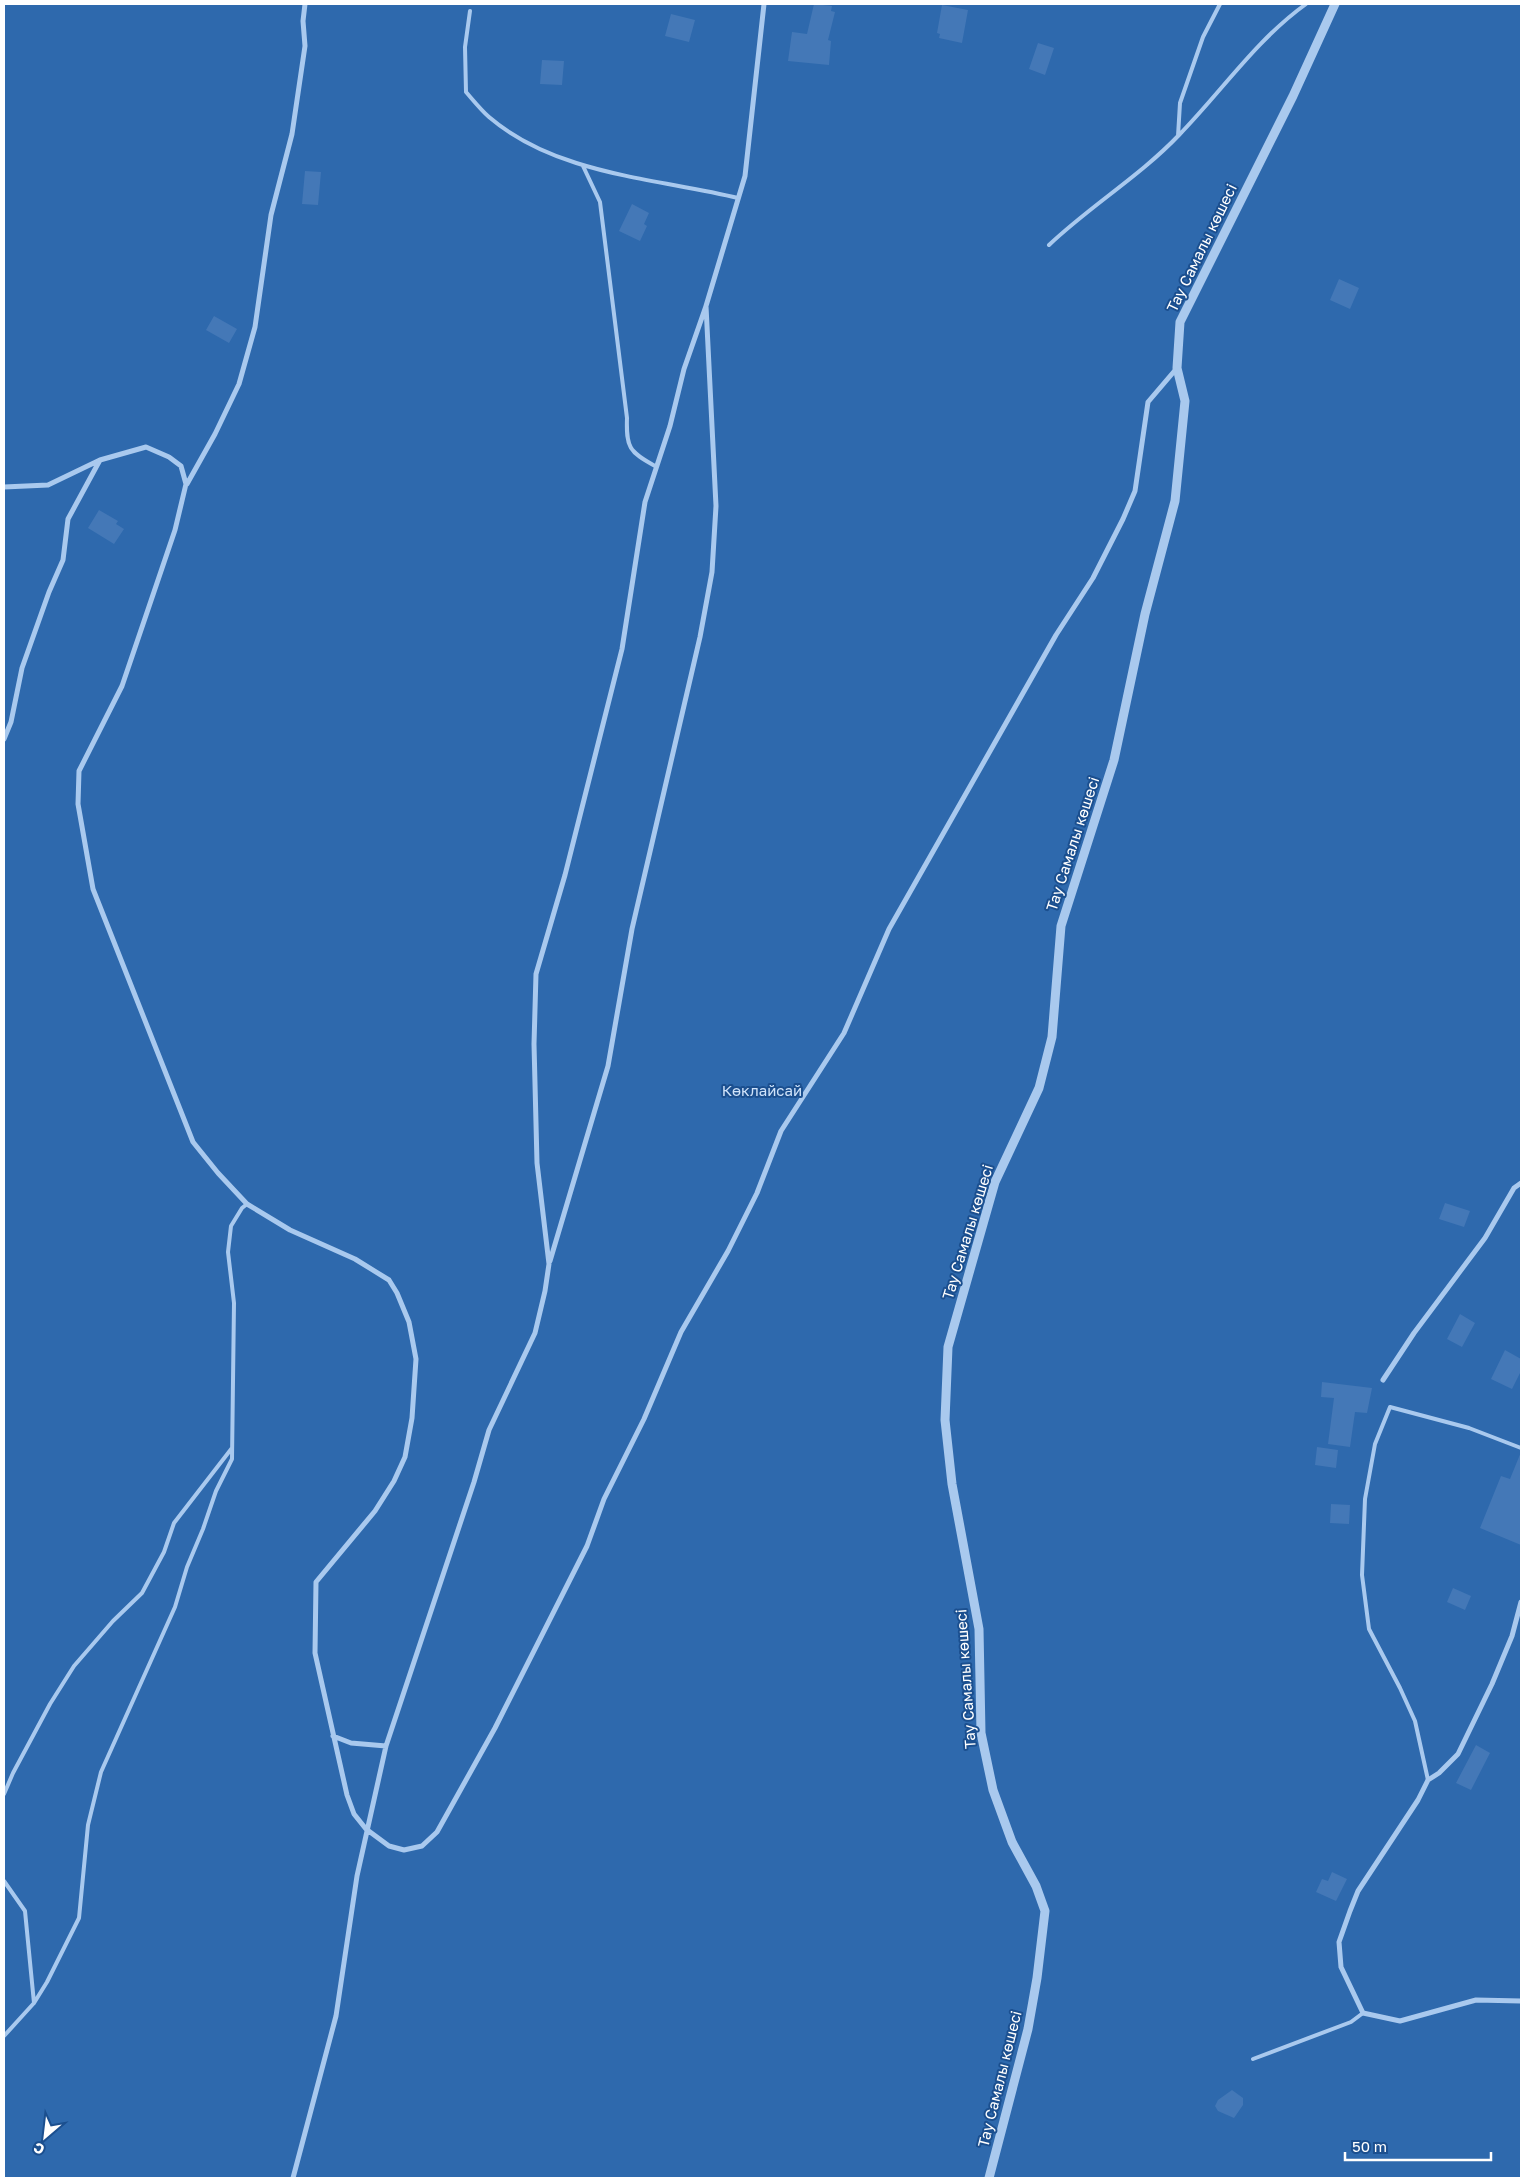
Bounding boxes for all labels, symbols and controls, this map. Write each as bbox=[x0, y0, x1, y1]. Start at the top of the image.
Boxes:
street label: Тау Самалы көшесі bbox=[1162, 181, 1240, 314]
street label: Тау Самалы көшесі bbox=[1042, 774, 1102, 913]
park label: Көклайсай bbox=[722, 1081, 802, 1099]
street label: Тау Самалы көшесі bbox=[938, 1162, 996, 1301]
street label: Тау Самалы көшесі bbox=[951, 1609, 979, 1750]
street label: Тау Самалы көшесі bbox=[973, 2009, 1025, 2149]
north arrow bbox=[20, 2112, 70, 2162]
scale bar bbox=[1345, 2130, 1491, 2162]
text: 50 m bbox=[1352, 2137, 1387, 2155]
text: С bbox=[30, 2139, 47, 2159]

